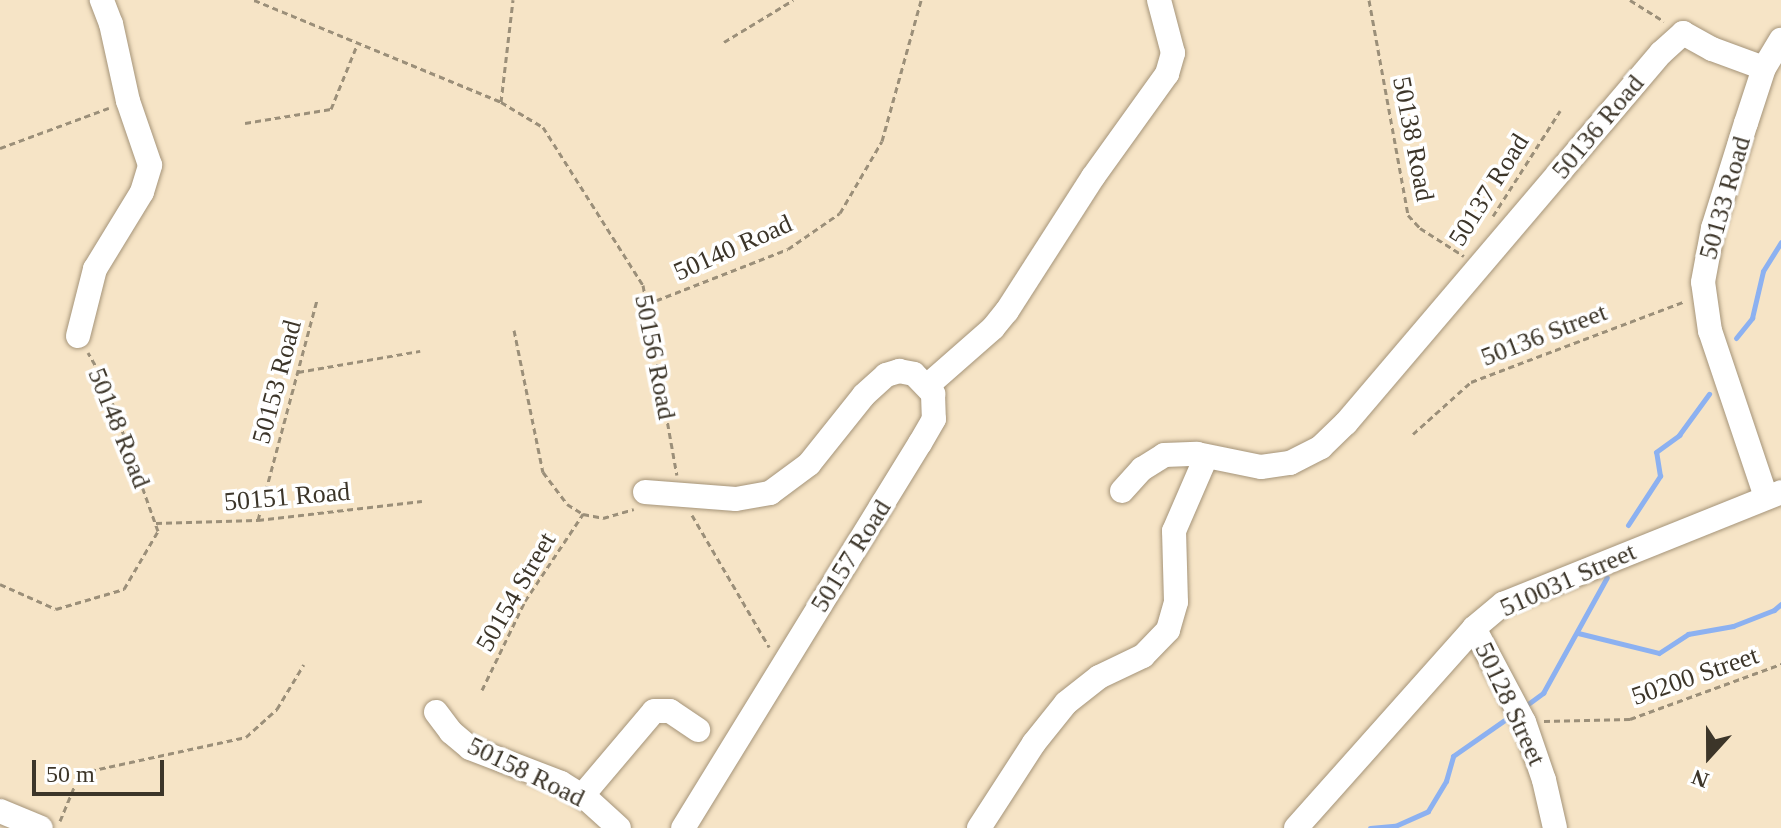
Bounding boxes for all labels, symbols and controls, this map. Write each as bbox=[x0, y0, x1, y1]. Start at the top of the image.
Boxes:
street label: 50136 Road bbox=[1545, 69, 1651, 185]
street label: 50138 Road bbox=[1386, 74, 1440, 204]
street label: 50137 Road bbox=[1442, 128, 1536, 252]
street label: 50133 Road bbox=[1693, 133, 1757, 263]
street label: 50140 Road bbox=[669, 208, 797, 288]
street label: 50156 Road bbox=[628, 292, 682, 422]
street label: 50136 Street bbox=[1477, 297, 1611, 373]
street label: 50153 Road bbox=[246, 317, 308, 447]
street label: 50148 Road bbox=[81, 364, 157, 492]
street label: 50151 Road bbox=[223, 476, 351, 518]
street label: 50157 Road bbox=[804, 494, 898, 618]
street label: 50154 Street bbox=[469, 527, 563, 657]
street label: 510031 Street bbox=[1495, 536, 1641, 624]
street label: 50128 Street bbox=[1468, 638, 1552, 770]
street label: 50200 Street bbox=[1627, 640, 1763, 712]
north arrow bbox=[1669, 716, 1749, 796]
street label: 50158 Road bbox=[462, 730, 590, 814]
scale bar bbox=[36, 744, 168, 794]
text: 50 m bbox=[46, 761, 95, 787]
text: N bbox=[1688, 764, 1712, 793]

